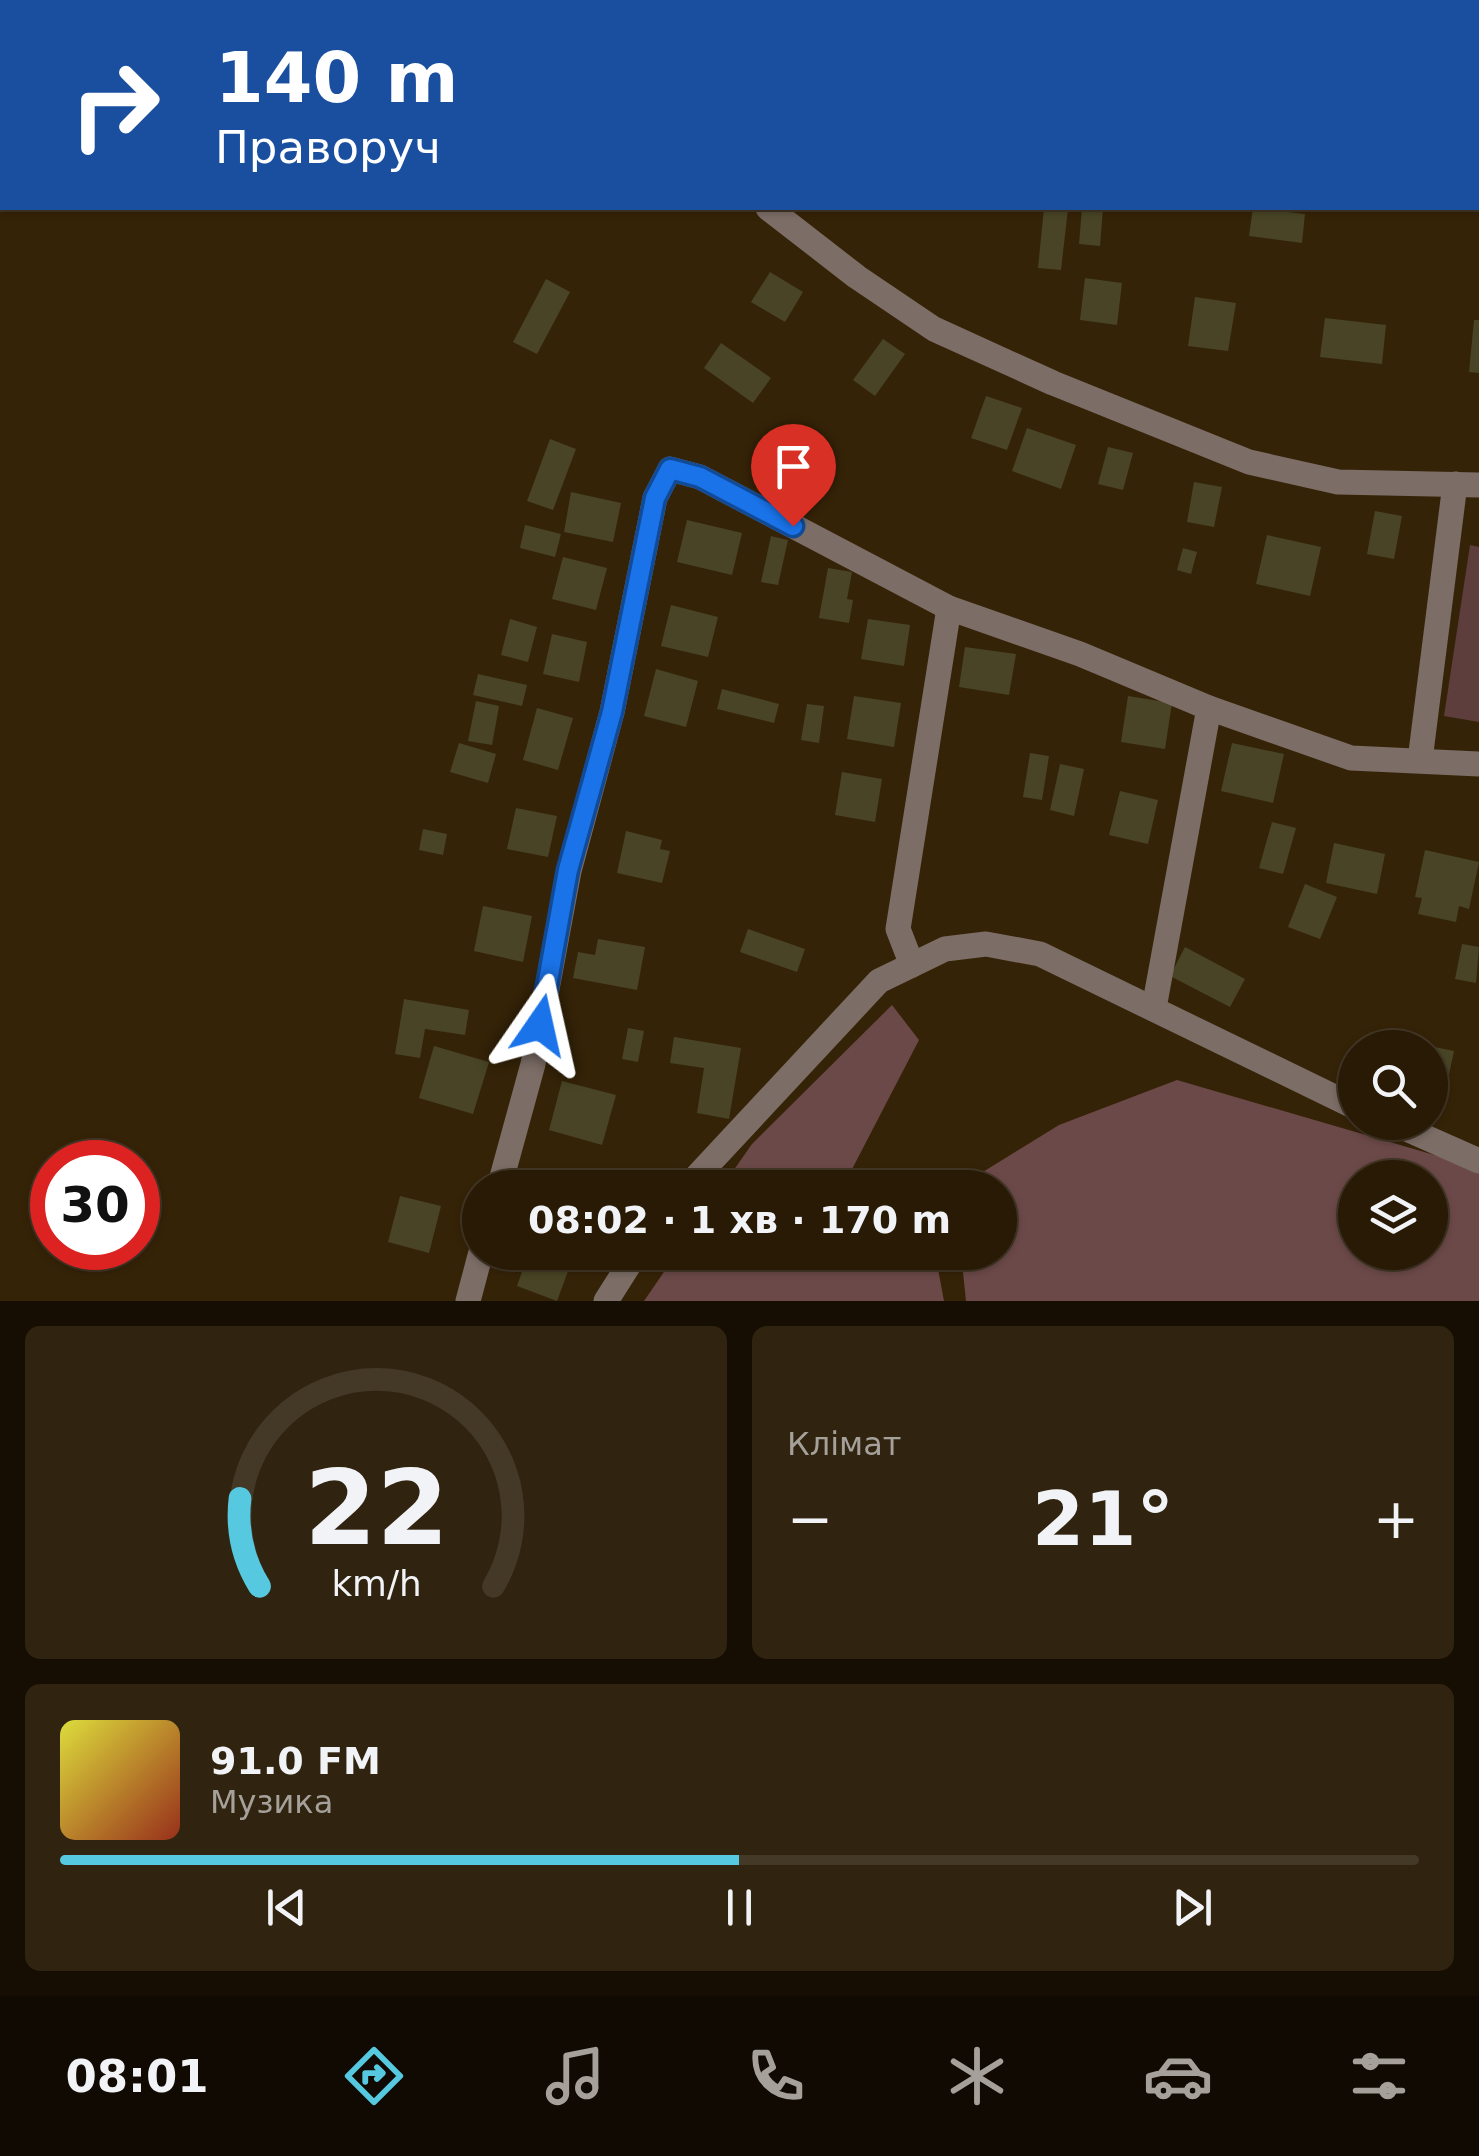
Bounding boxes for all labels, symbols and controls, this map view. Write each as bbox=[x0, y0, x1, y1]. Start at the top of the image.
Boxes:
text: 140 m bbox=[215, 37, 458, 119]
icon: right bbox=[50, 40, 180, 170]
text: Праворуч bbox=[215, 121, 441, 174]
pin bbox=[751, 424, 836, 527]
icon: arrive bbox=[766, 439, 821, 494]
position arrow bbox=[488, 973, 592, 1077]
map controls bbox=[1338, 1030, 1448, 1270]
button: search bbox=[1338, 1030, 1448, 1140]
speed limit sign: 30 bbox=[30, 1140, 160, 1270]
button: layers bbox=[1338, 1160, 1448, 1270]
text: 08:02 · 1 хв · 170 m bbox=[528, 1198, 951, 1242]
text: Клімат bbox=[787, 1425, 901, 1463]
text: 22 bbox=[304, 1447, 448, 1569]
text: 21° bbox=[1032, 1475, 1174, 1563]
text: − bbox=[787, 1487, 833, 1551]
text: + bbox=[1373, 1487, 1419, 1551]
text: km/h bbox=[331, 1563, 421, 1604]
text: 91.0 FM bbox=[210, 1739, 381, 1783]
text: Музика bbox=[210, 1783, 333, 1821]
icon: previous bbox=[259, 1880, 314, 1935]
icon: pause bbox=[712, 1880, 767, 1935]
icon: next bbox=[1165, 1880, 1220, 1935]
icon: directions bbox=[339, 2041, 409, 2111]
icon: music bbox=[540, 2041, 610, 2111]
icon: phone bbox=[741, 2041, 811, 2111]
icon: climate bbox=[942, 2041, 1012, 2111]
icon: car bbox=[1143, 2041, 1213, 2111]
icon: filters bbox=[1344, 2041, 1414, 2111]
text: 08:01 bbox=[65, 2050, 209, 2103]

